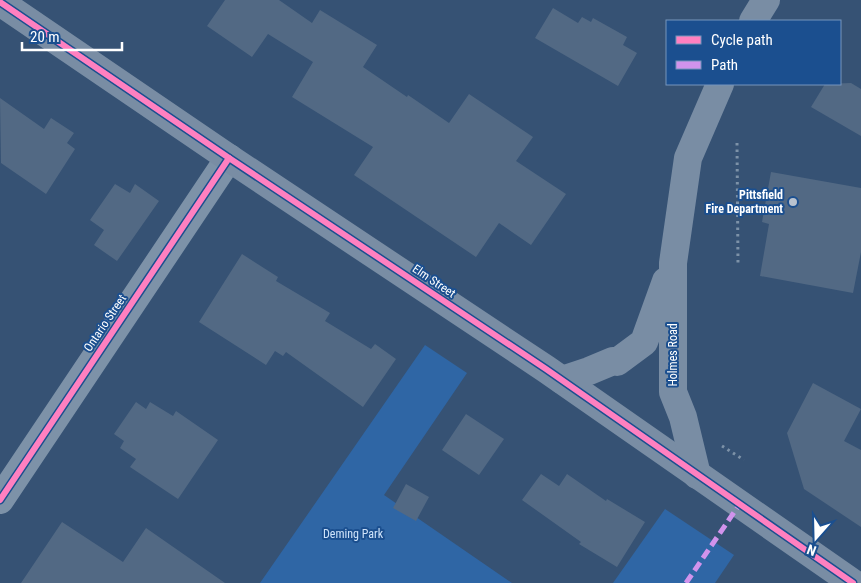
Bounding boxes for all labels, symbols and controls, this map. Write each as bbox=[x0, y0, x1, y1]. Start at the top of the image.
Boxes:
scale bar bbox=[22, 20, 122, 52]
legend bbox=[666, 20, 841, 85]
text: 20 m bbox=[30, 28, 60, 46]
text: Cycle path bbox=[711, 31, 773, 49]
text: Path bbox=[711, 56, 738, 74]
place label: Pittsfield Fire Department bbox=[706, 188, 783, 216]
marker: Pittsfield Fire Department bbox=[787, 196, 799, 208]
street label: Elm Street bbox=[410, 262, 458, 301]
street label: Ontario Street bbox=[81, 292, 129, 354]
street label: Holmes Road bbox=[666, 323, 680, 387]
north arrow bbox=[791, 513, 841, 563]
park label: Deming Park bbox=[323, 527, 384, 541]
text: N bbox=[805, 541, 818, 559]

